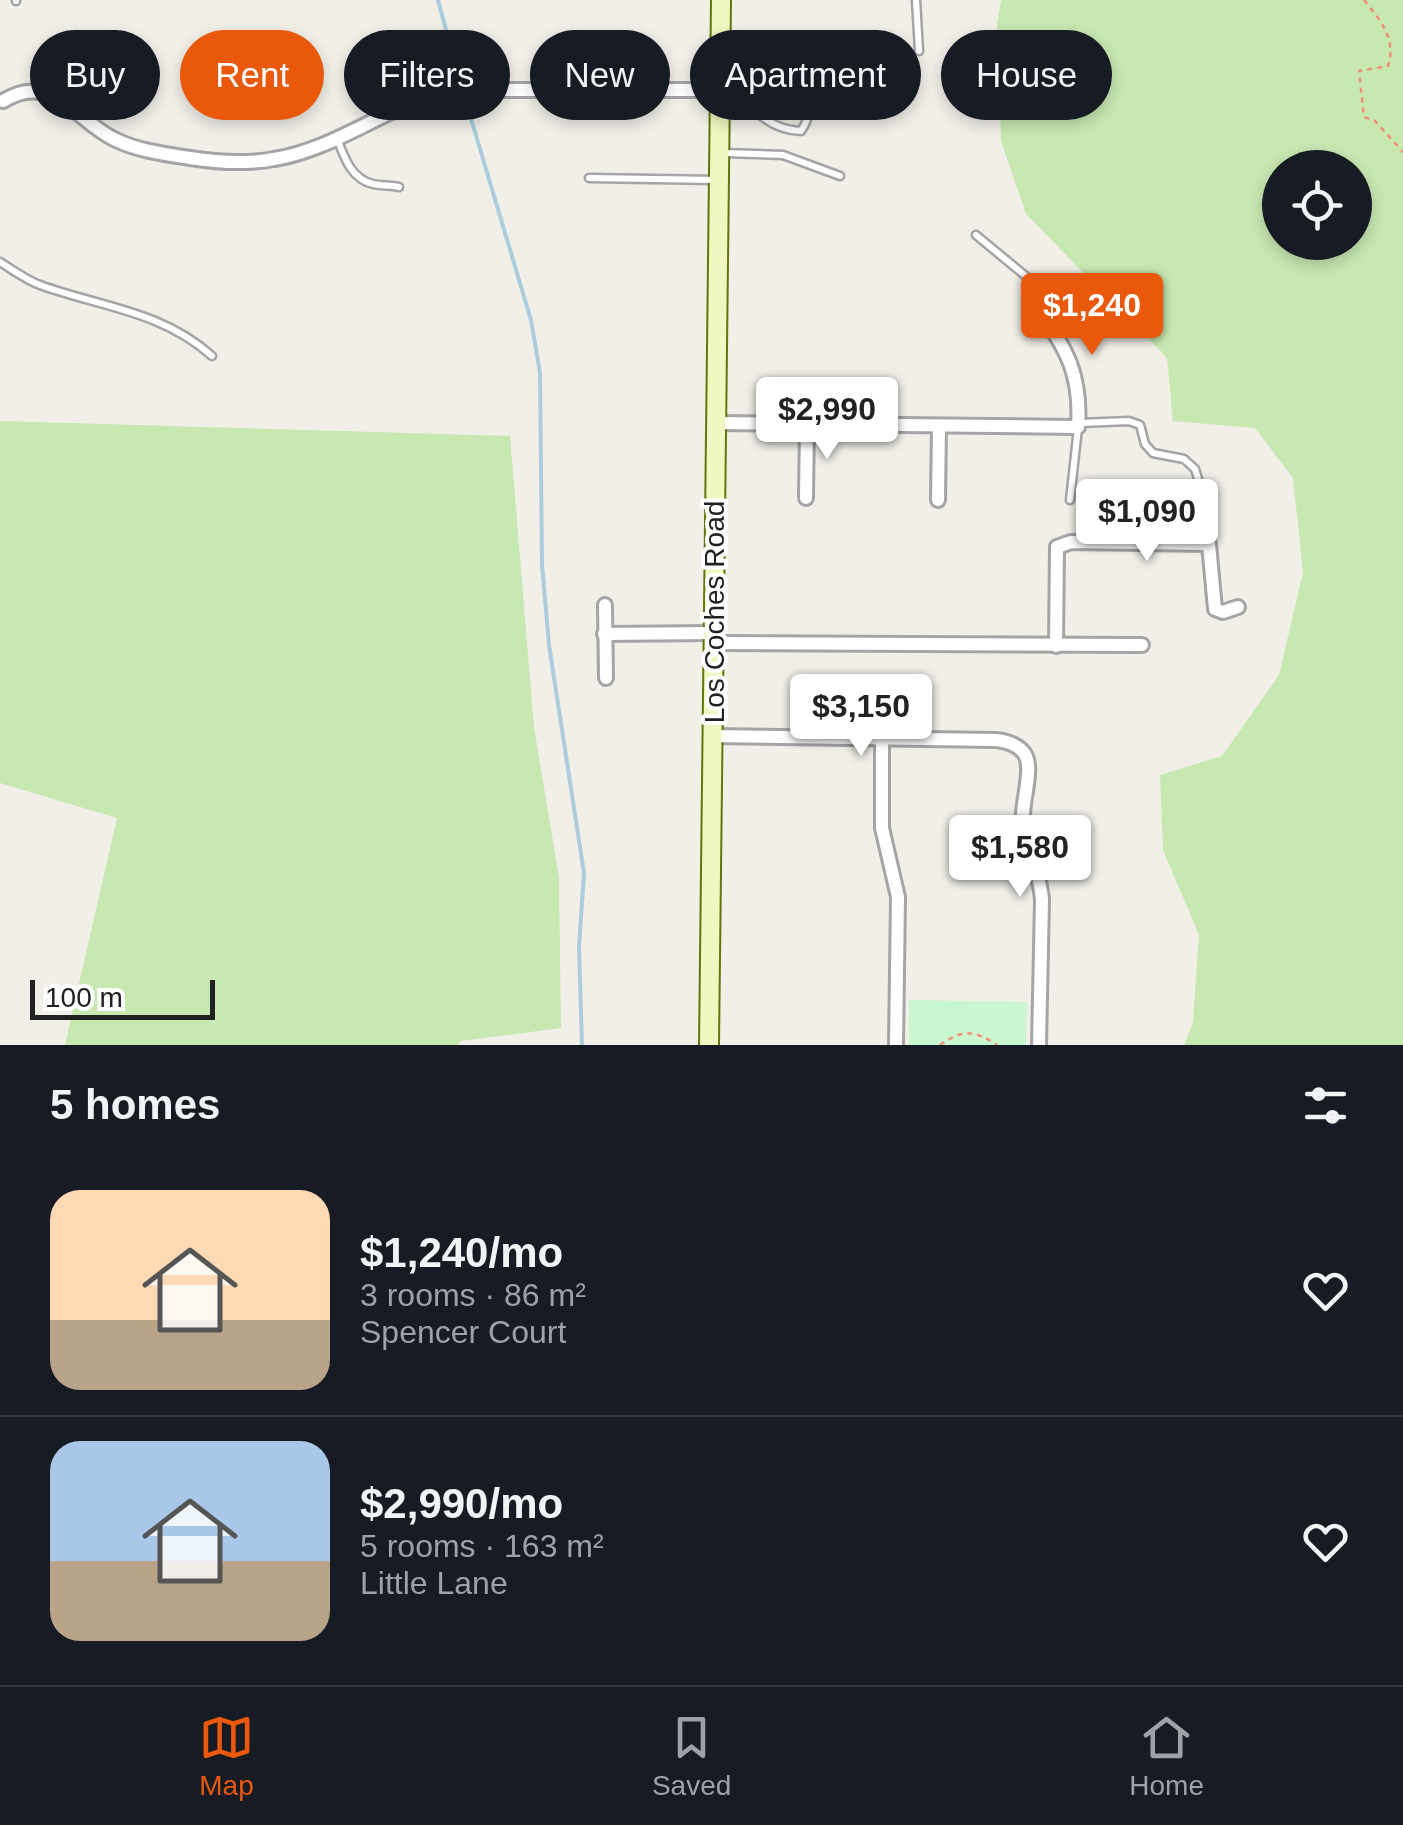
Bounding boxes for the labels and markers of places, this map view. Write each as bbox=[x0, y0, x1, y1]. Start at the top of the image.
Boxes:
pin: $1,240 bbox=[1011, 273, 1173, 358]
pin: $2,990 bbox=[746, 377, 908, 462]
pin: $1,090 bbox=[1066, 479, 1228, 564]
pin: $3,150 bbox=[780, 674, 942, 759]
pin: $1,580 bbox=[939, 815, 1101, 900]

